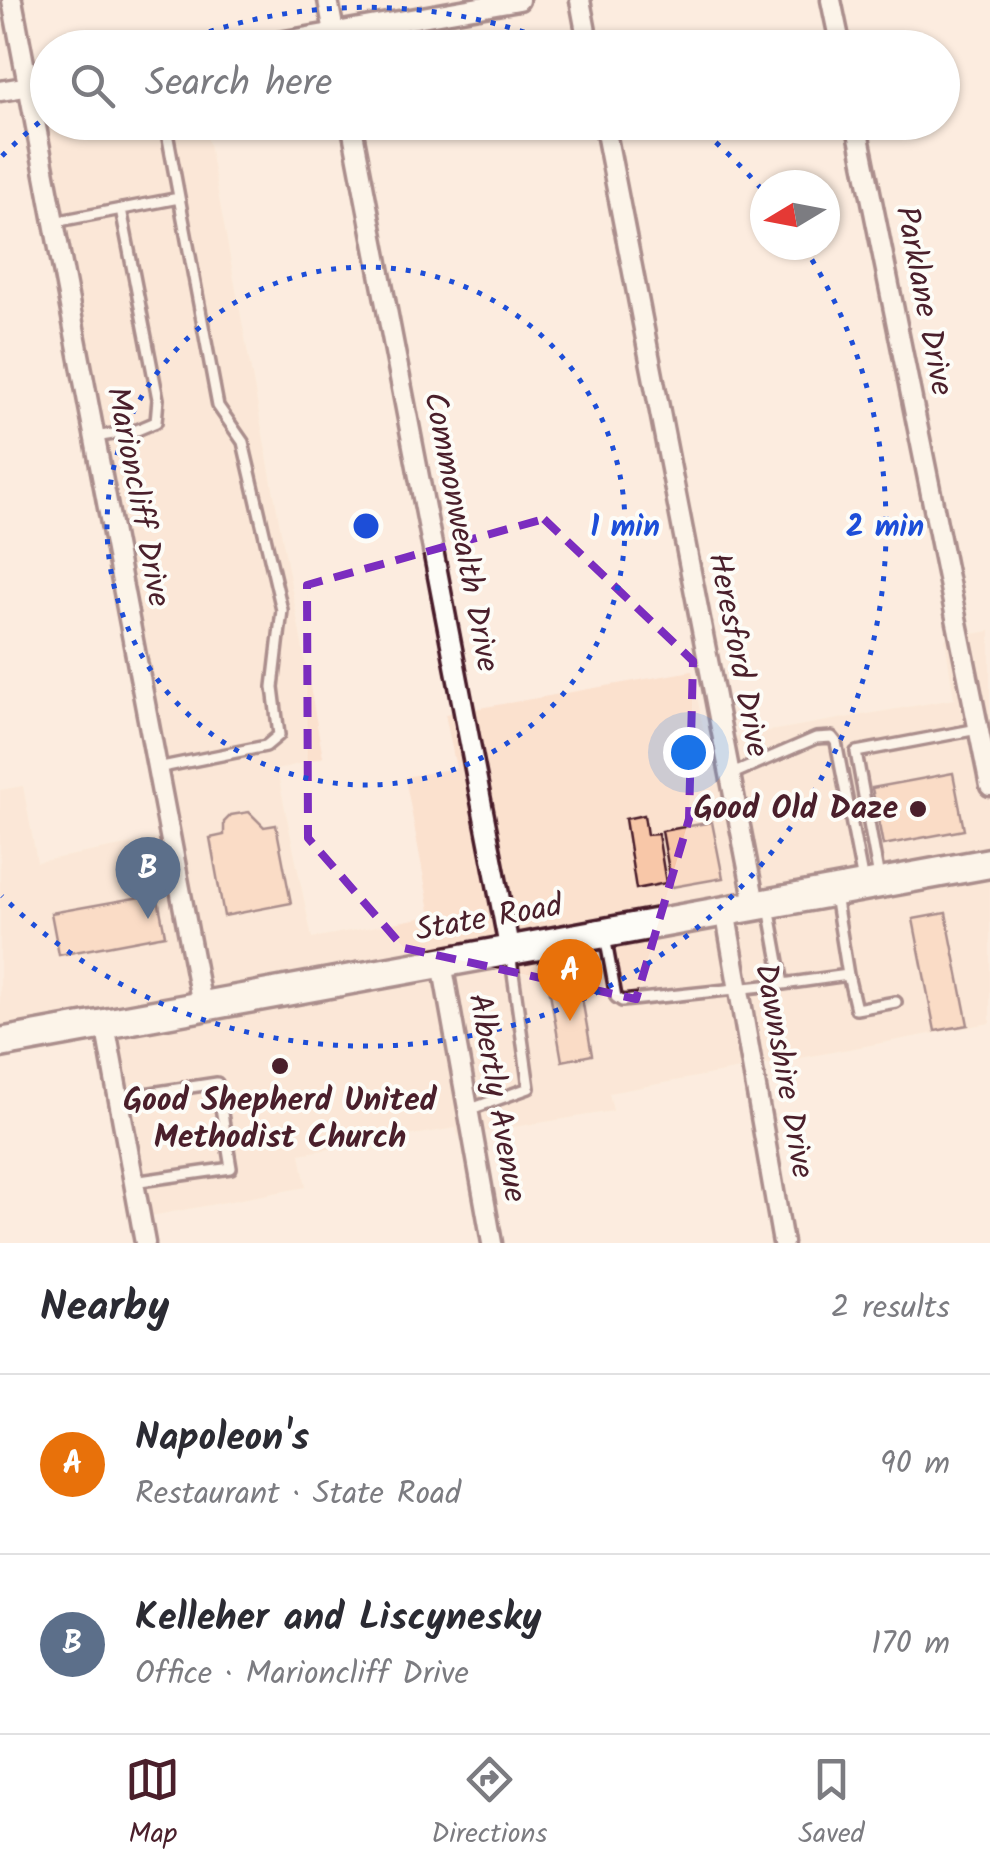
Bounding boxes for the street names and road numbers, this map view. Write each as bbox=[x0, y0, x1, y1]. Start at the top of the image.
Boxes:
street label: Parklane Drive bbox=[880, 202, 966, 400]
street label: Marioncliff Drive bbox=[91, 382, 183, 612]
street label: Commonwealth Drive bbox=[408, 388, 512, 676]
street label: Heresford Drive bbox=[692, 548, 782, 762]
street label: State Road bbox=[412, 881, 567, 957]
street label: Dawnshire Drive bbox=[739, 960, 827, 1182]
street label: Albertly Avenue bbox=[453, 989, 539, 1207]

